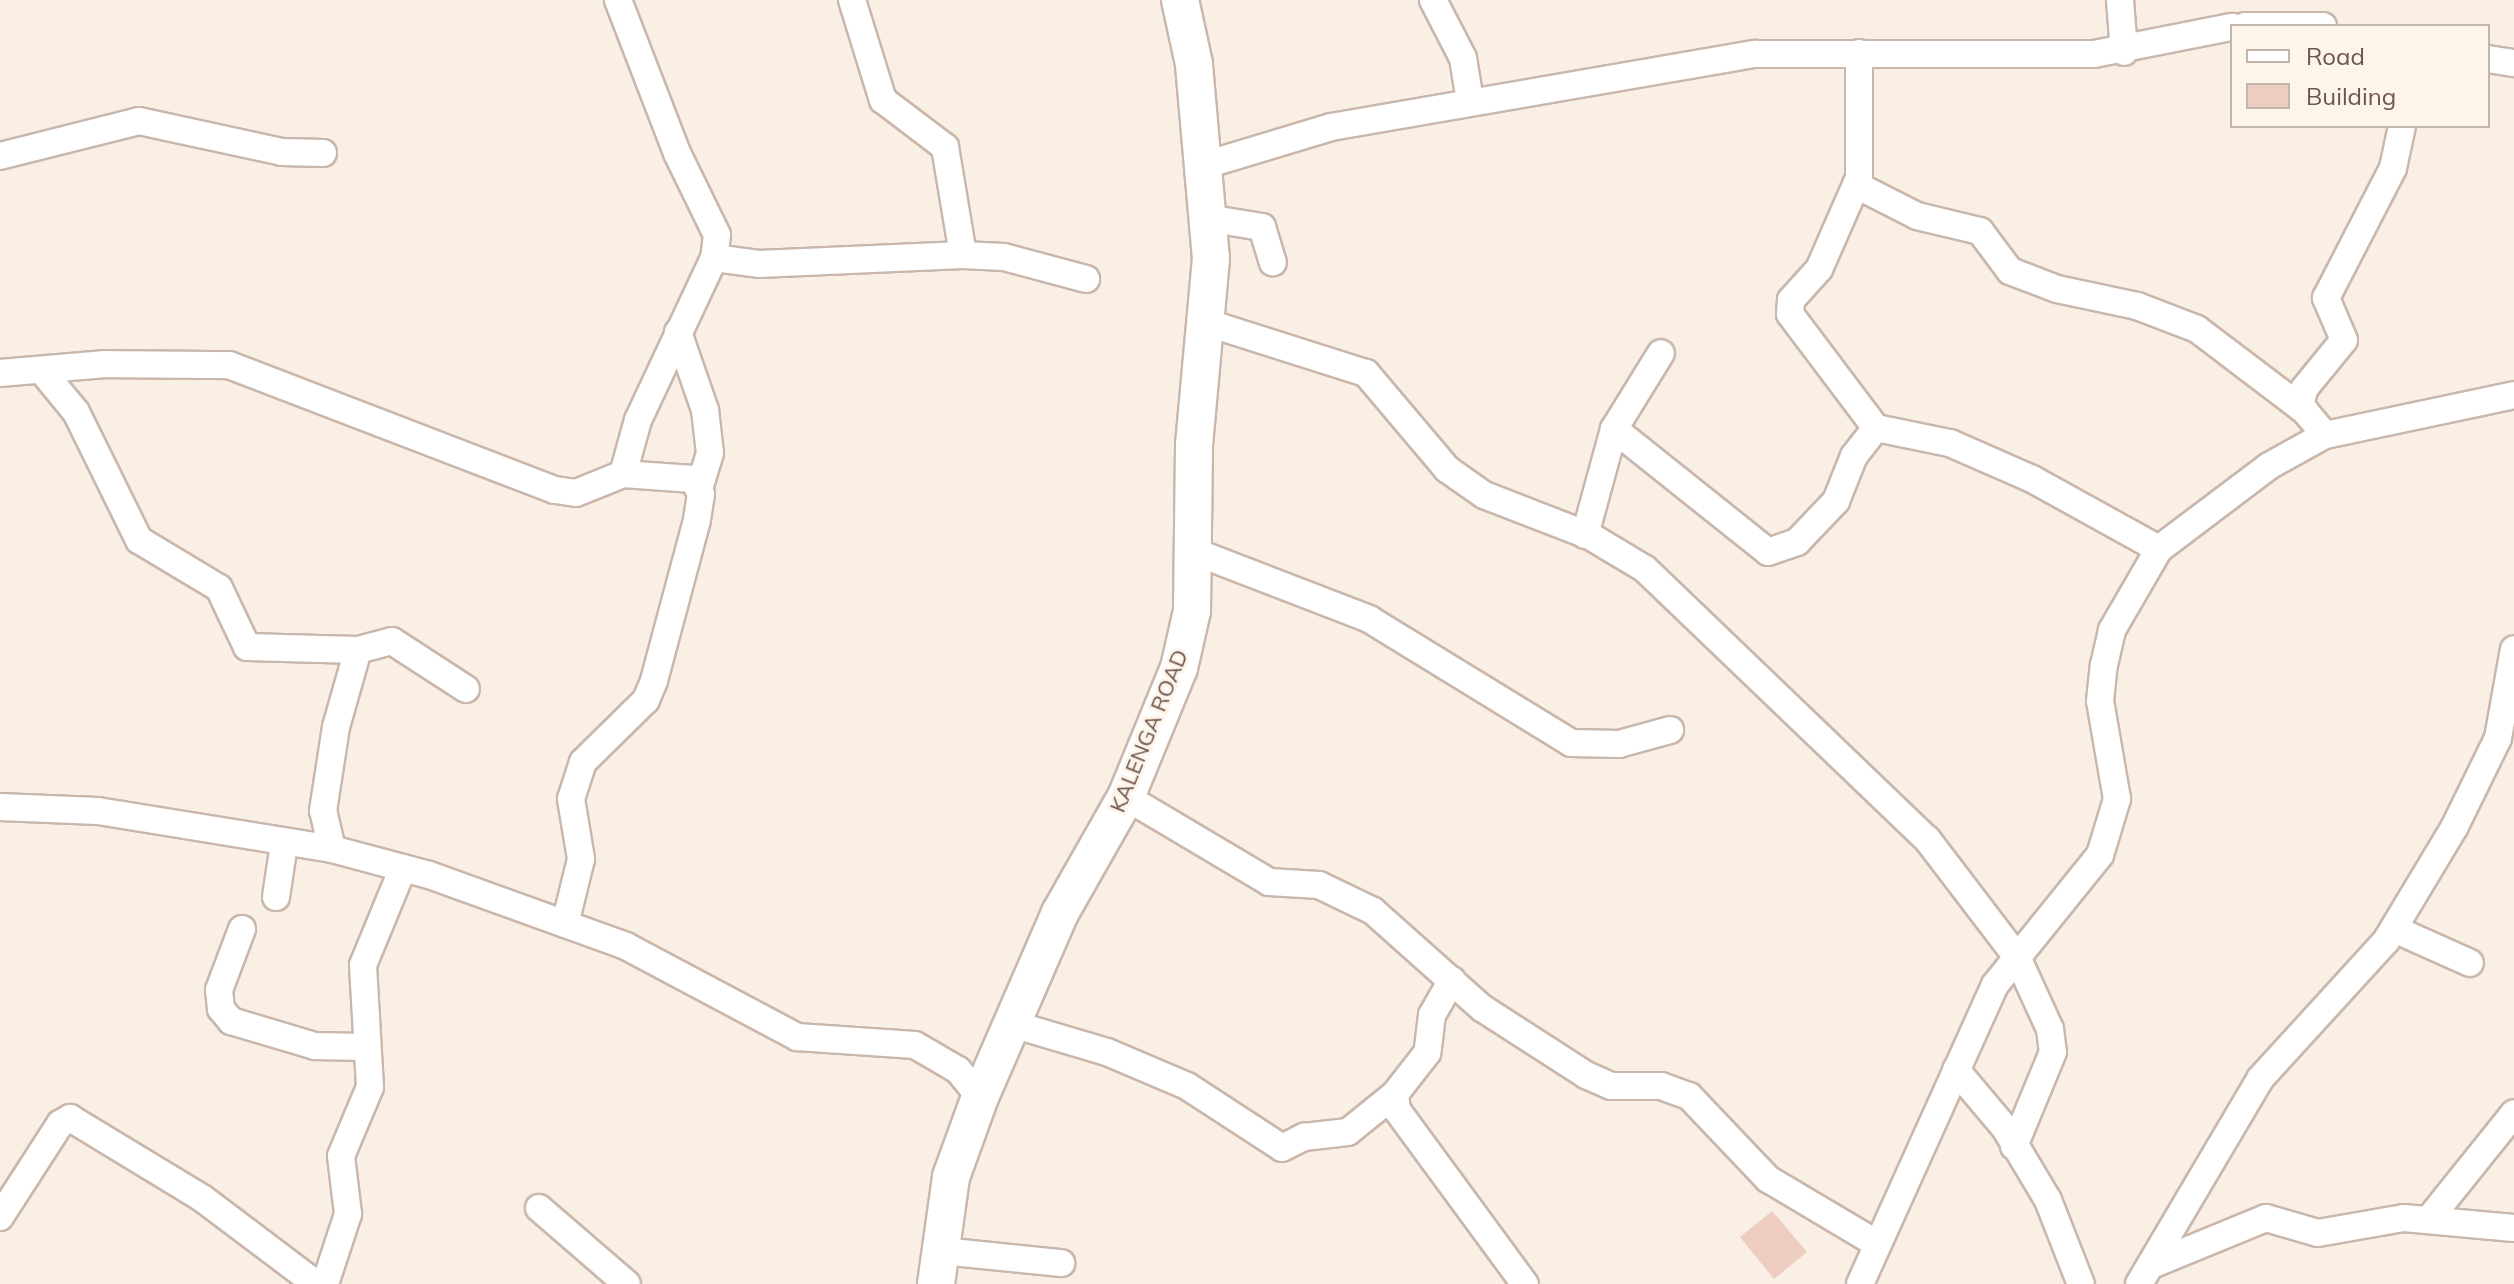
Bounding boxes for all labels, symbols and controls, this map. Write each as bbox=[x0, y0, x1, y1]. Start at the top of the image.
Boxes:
legend bbox=[2230, 24, 2490, 128]
text: Road bbox=[2306, 41, 2365, 71]
text: Building bbox=[2306, 81, 2396, 111]
street label: KALENGA ROAD bbox=[1104, 646, 1194, 816]

